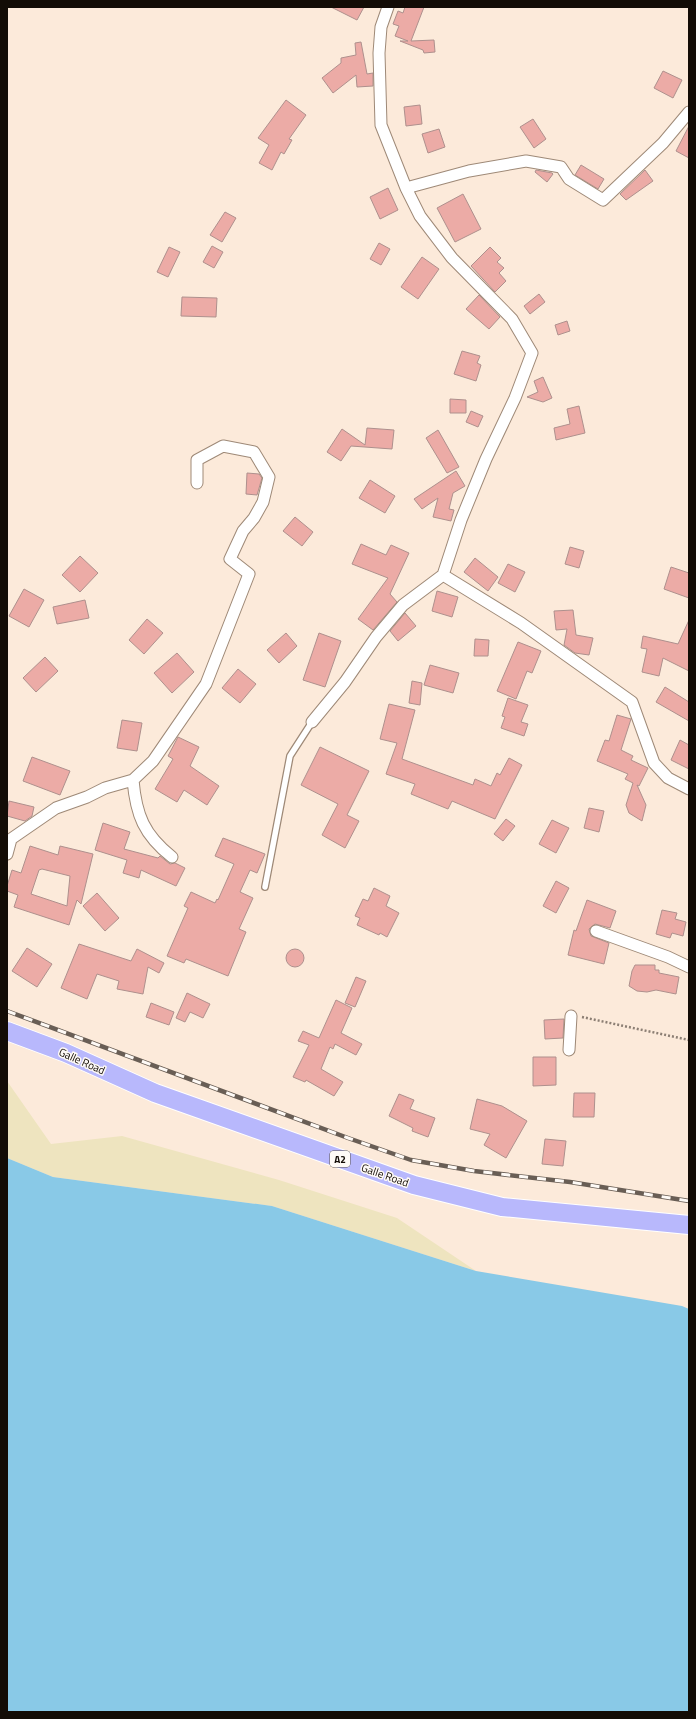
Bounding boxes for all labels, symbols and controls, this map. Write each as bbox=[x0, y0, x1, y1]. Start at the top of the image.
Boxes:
street label: Galle Road bbox=[56, 1044, 108, 1078]
road number: A2 bbox=[330, 1151, 350, 1167]
street label: Galle Road bbox=[359, 1159, 411, 1191]

